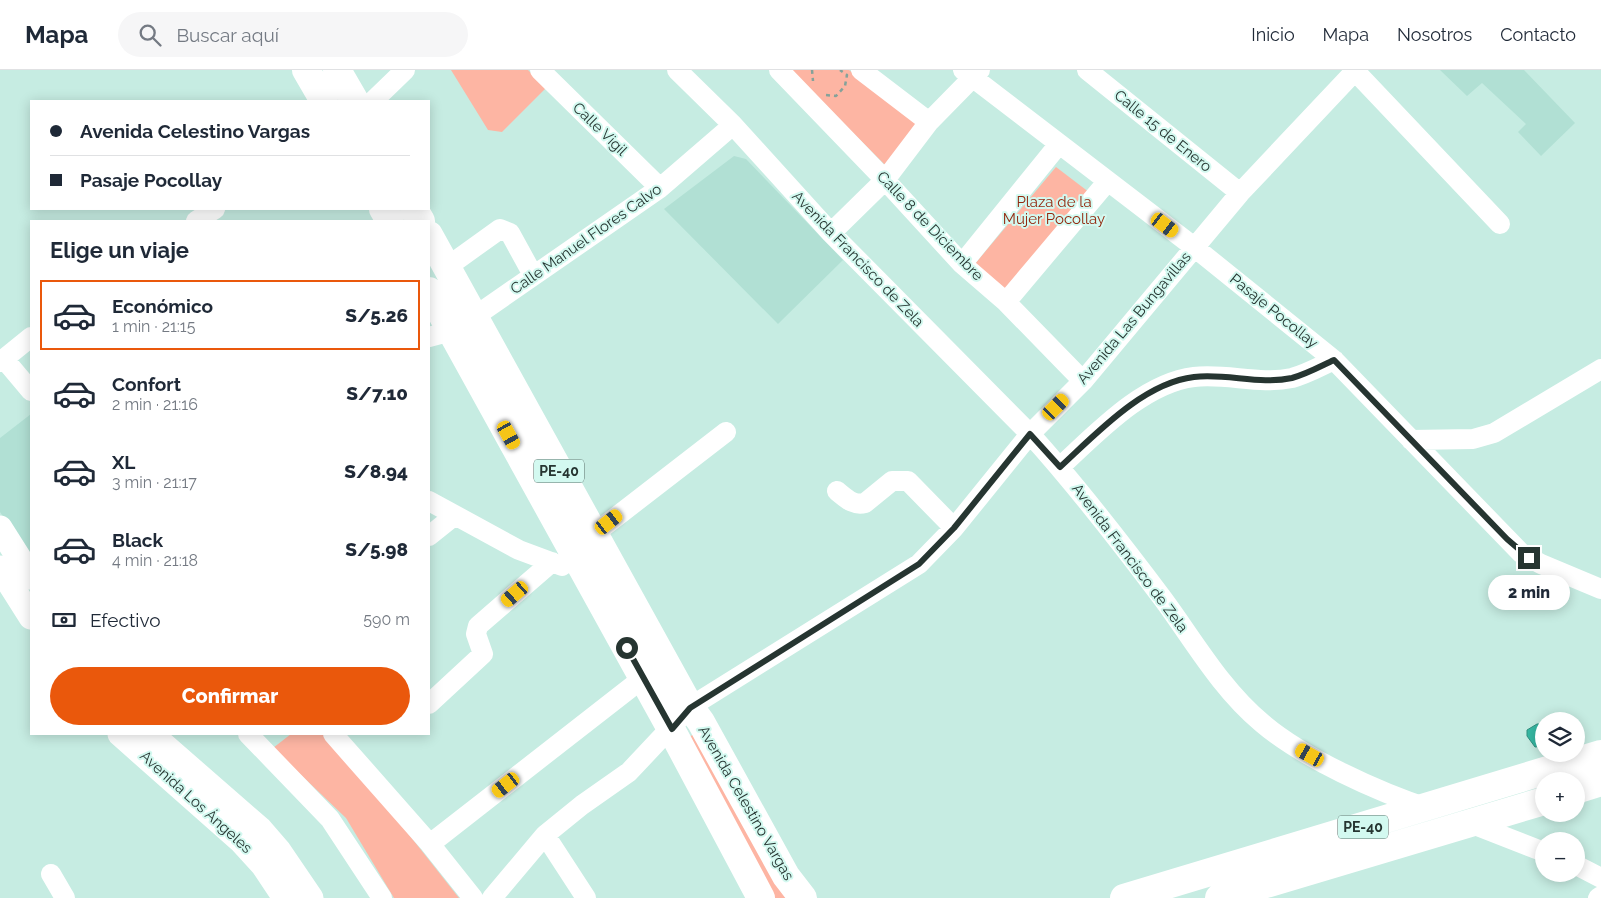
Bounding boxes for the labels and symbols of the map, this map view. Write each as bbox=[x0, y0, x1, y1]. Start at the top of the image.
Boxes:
street label: Calle 15 de Enero bbox=[1111, 86, 1215, 176]
street label: Calle Vigil bbox=[569, 99, 632, 160]
street label: Calle 8 de Diciembre bbox=[873, 168, 987, 285]
street label: Calle Manuel Flores Calvo bbox=[507, 180, 665, 298]
street label: Avenida Francisco de Zela bbox=[788, 187, 928, 331]
park label: Plaza de la Mujer Pocollay bbox=[1003, 193, 1105, 228]
car bbox=[1148, 210, 1181, 240]
street label: Avenida Las Bungavillas bbox=[1073, 248, 1195, 388]
street label: Pasaje Pocollay bbox=[1226, 270, 1322, 352]
car bbox=[1040, 391, 1071, 423]
car bbox=[495, 418, 522, 452]
road number: PE-40 bbox=[534, 460, 584, 482]
street label: Avenida Francisco de Zela bbox=[1068, 480, 1192, 636]
car bbox=[592, 507, 625, 537]
route end bbox=[1518, 547, 1540, 569]
callout: 2 min bbox=[1488, 576, 1570, 610]
car bbox=[498, 578, 531, 610]
route start bbox=[616, 637, 638, 659]
street label: Avenida Celestino Vargas bbox=[694, 723, 798, 883]
car bbox=[1293, 741, 1326, 769]
street label: Avenida Los Ángeles bbox=[136, 747, 256, 857]
car bbox=[489, 770, 522, 800]
road number: PE-40 bbox=[1338, 816, 1388, 839]

